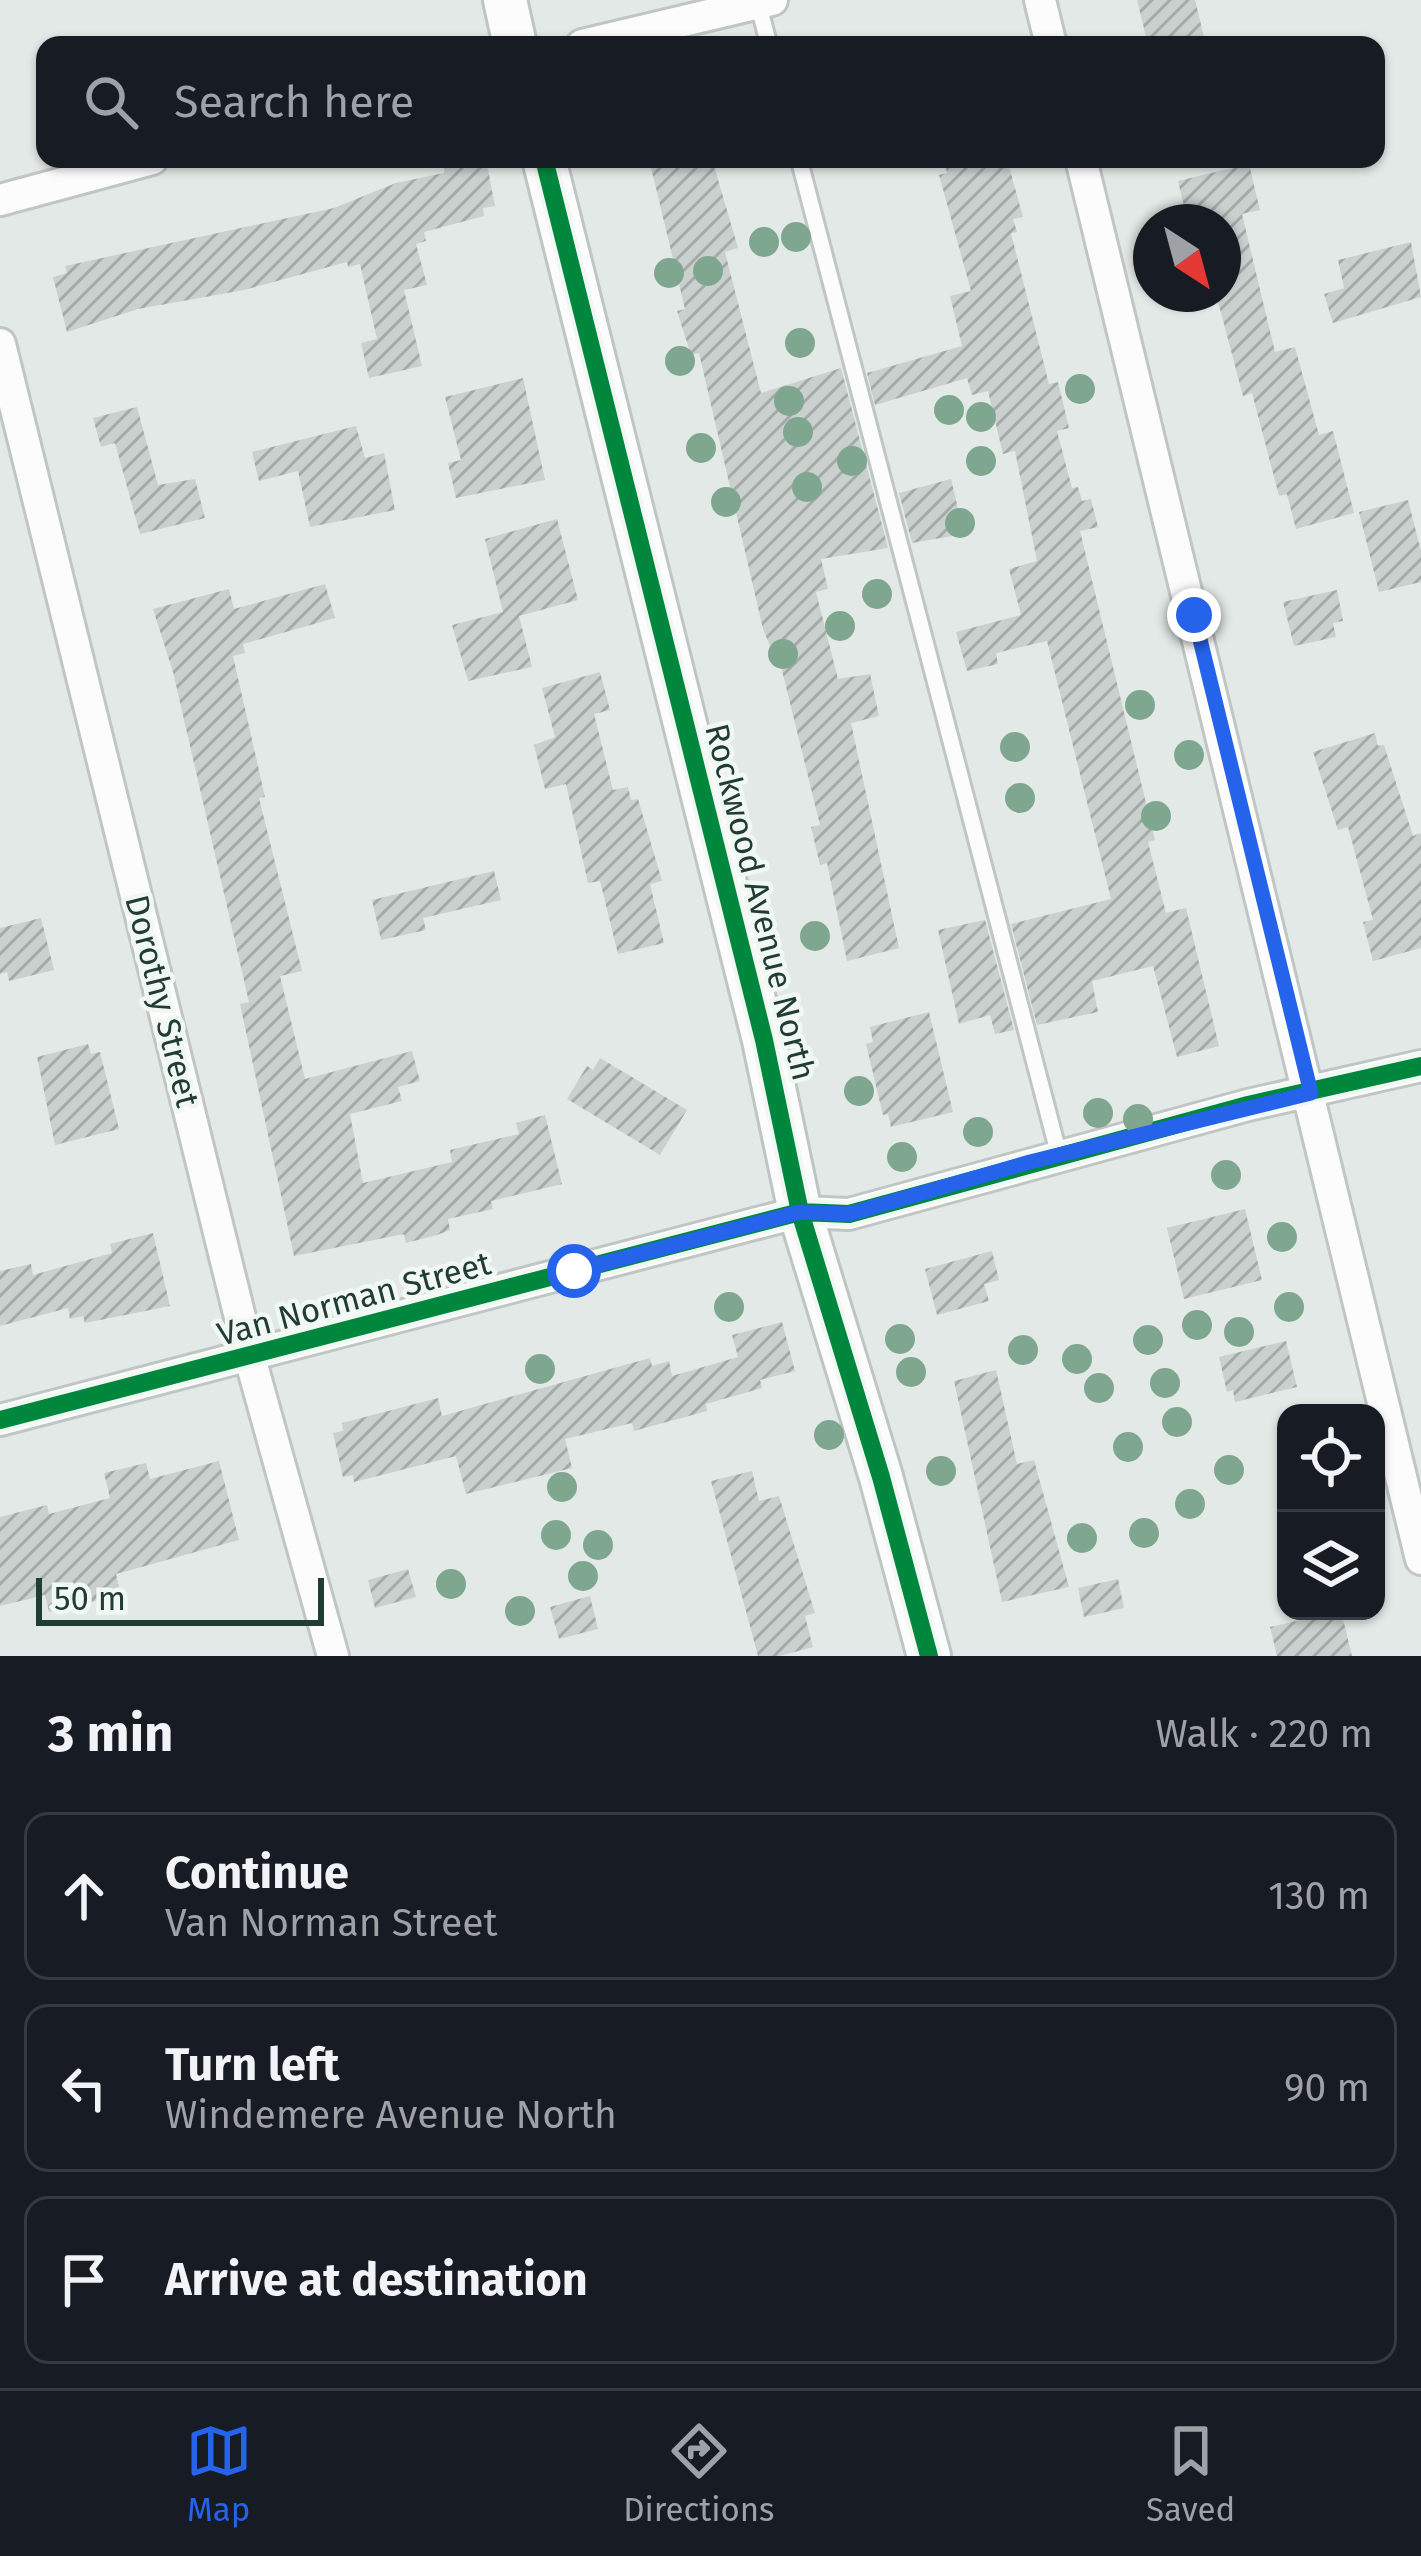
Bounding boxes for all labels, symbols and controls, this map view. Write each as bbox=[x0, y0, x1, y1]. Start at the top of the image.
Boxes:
search box bbox=[36, 36, 1385, 168]
icon: search bbox=[78, 69, 144, 135]
text: Search here bbox=[174, 75, 414, 129]
north arrow bbox=[1133, 204, 1241, 312]
route end bbox=[1167, 588, 1221, 642]
street label: Rockwood Avenue North bbox=[696, 720, 824, 1084]
street label: Dorothy Street bbox=[116, 891, 208, 1111]
street label: Van Norman Street bbox=[213, 1243, 495, 1355]
route start bbox=[547, 1244, 601, 1298]
map controls bbox=[1277, 1404, 1385, 1620]
button: locate bbox=[1277, 1404, 1385, 1512]
button: layers bbox=[1277, 1512, 1385, 1620]
scale bar bbox=[36, 1572, 324, 1625]
text: 50 m bbox=[54, 1579, 126, 1619]
text: 3 min bbox=[48, 1703, 174, 1765]
text: Walk · 220 m bbox=[1156, 1711, 1373, 1757]
text: Continue bbox=[165, 1846, 349, 1900]
icon: ahead bbox=[51, 1863, 117, 1929]
text: 130 m bbox=[1268, 1873, 1370, 1919]
text: Van Norman Street bbox=[165, 1900, 498, 1946]
text: Turn left bbox=[165, 2038, 339, 2092]
icon: left bbox=[51, 2055, 117, 2121]
text: 90 m bbox=[1284, 2065, 1370, 2111]
text: Windemere Avenue North bbox=[165, 2092, 617, 2138]
icon: arrive bbox=[51, 2247, 117, 2313]
text: Arrive at destination bbox=[165, 2253, 588, 2307]
tab: Map bbox=[186, 2418, 252, 2530]
tab: Directions bbox=[623, 2418, 775, 2530]
tab: Saved bbox=[1146, 2418, 1235, 2530]

